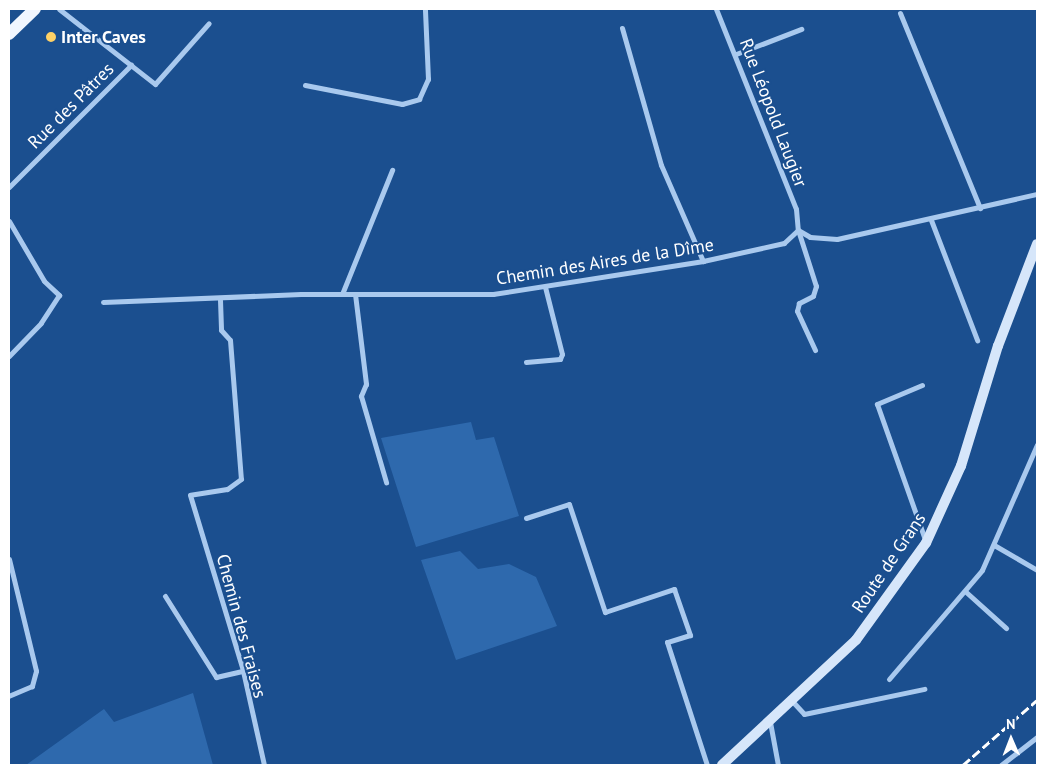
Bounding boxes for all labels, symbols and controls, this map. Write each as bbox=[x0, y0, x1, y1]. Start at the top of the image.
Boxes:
place label: Inter Caves bbox=[61, 26, 146, 48]
marker: Inter Caves bbox=[45, 31, 57, 43]
street label: Rue Léopold Laugier bbox=[735, 36, 811, 190]
street label: Rue des Pâtres bbox=[24, 59, 118, 153]
street label: Chemin des Aires de la Dîme bbox=[494, 234, 716, 290]
street label: Route de Grans bbox=[848, 509, 930, 617]
street label: Chemin des Fraises bbox=[211, 552, 271, 700]
north arrow bbox=[986, 714, 1036, 764]
text: N bbox=[1006, 715, 1015, 733]

